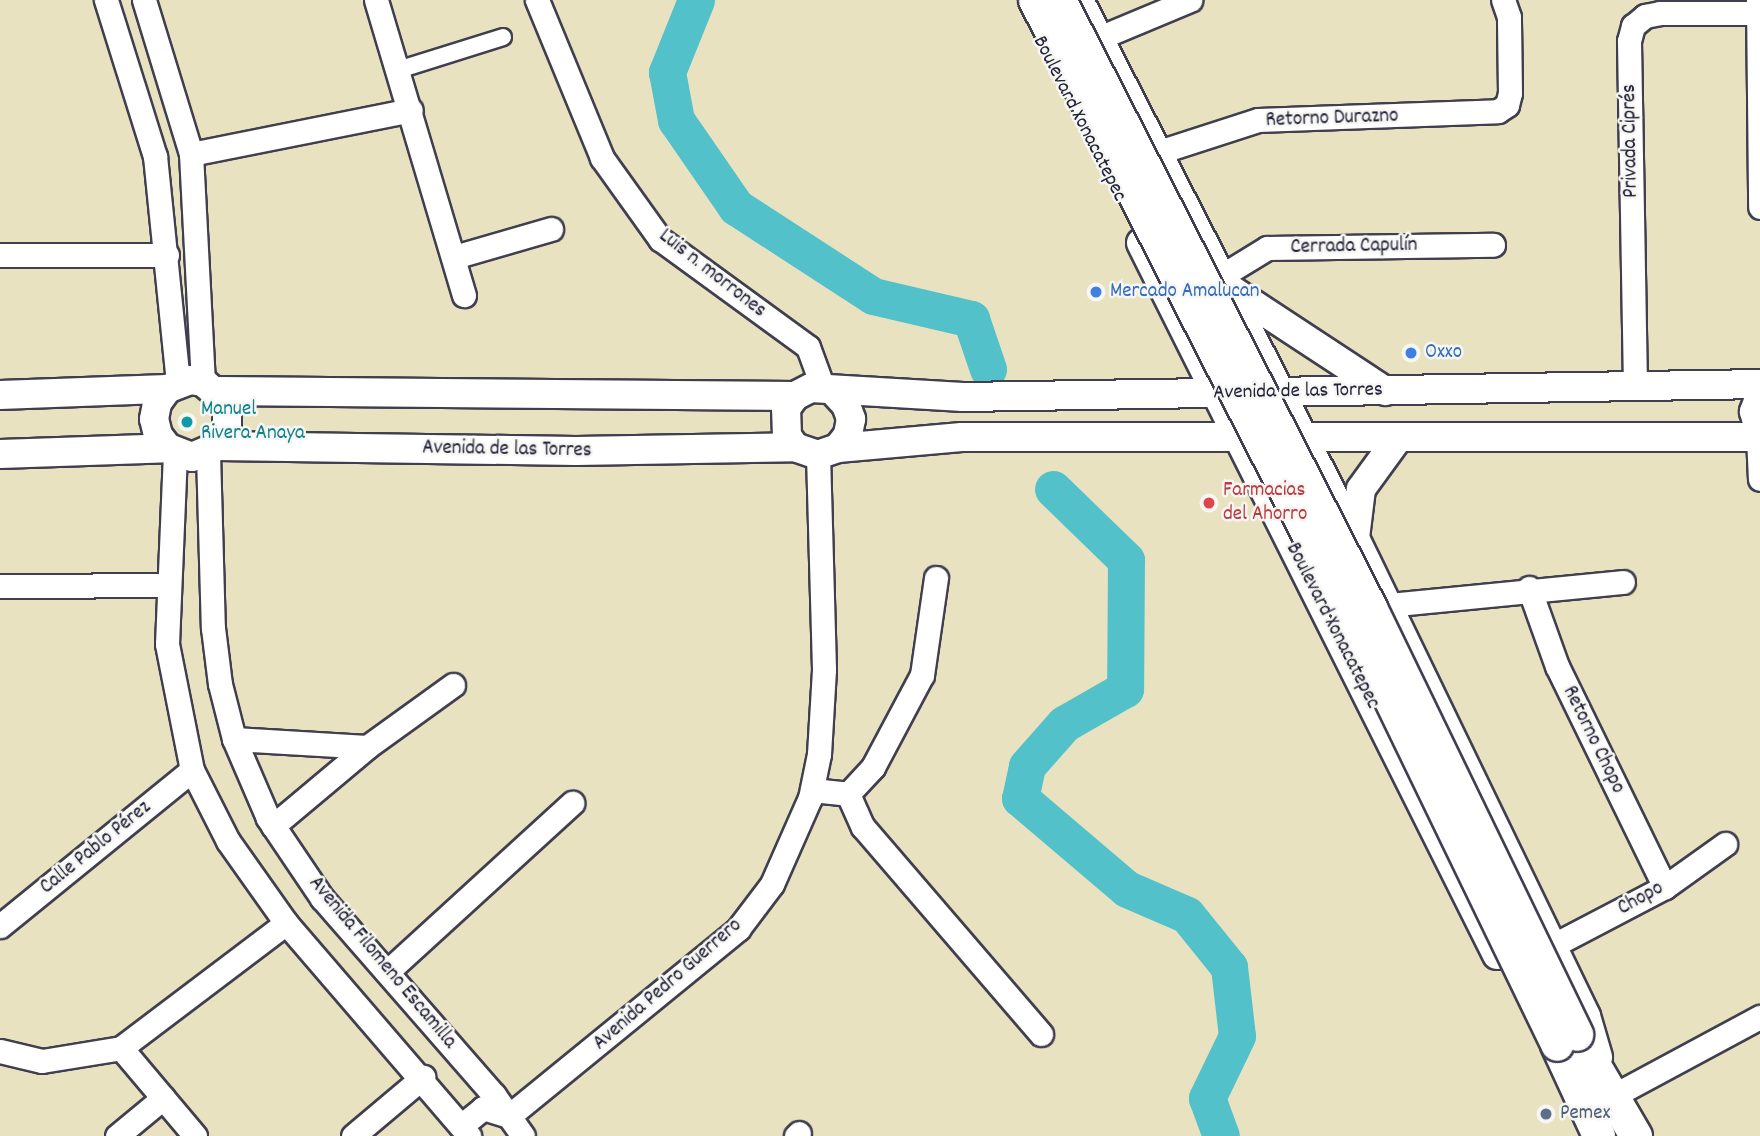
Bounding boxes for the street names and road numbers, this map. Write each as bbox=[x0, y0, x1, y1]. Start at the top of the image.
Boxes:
street label: Boulevard Xonacatepec bbox=[1026, 32, 1132, 206]
street label: Privada Ciprés bbox=[1617, 84, 1645, 198]
street label: Retorno Durazno bbox=[1265, 104, 1399, 134]
street label: Luis n. morrones bbox=[653, 224, 771, 324]
street label: Cerrada Capulín bbox=[1290, 233, 1418, 261]
street label: Avenida de las Torres bbox=[1213, 378, 1383, 406]
street label: Avenida de las Torres bbox=[422, 436, 592, 464]
street label: Boulevard Xonacatepec bbox=[1279, 539, 1385, 713]
street label: Retorno Chopo bbox=[1556, 682, 1630, 798]
street label: Calle Pablo Pérez bbox=[35, 796, 157, 900]
street label: Avenida Filomeno Escamilla bbox=[302, 872, 462, 1054]
street label: Chopo bbox=[1614, 876, 1668, 922]
street label: Avenida Pedro Guerrero bbox=[588, 914, 748, 1056]

